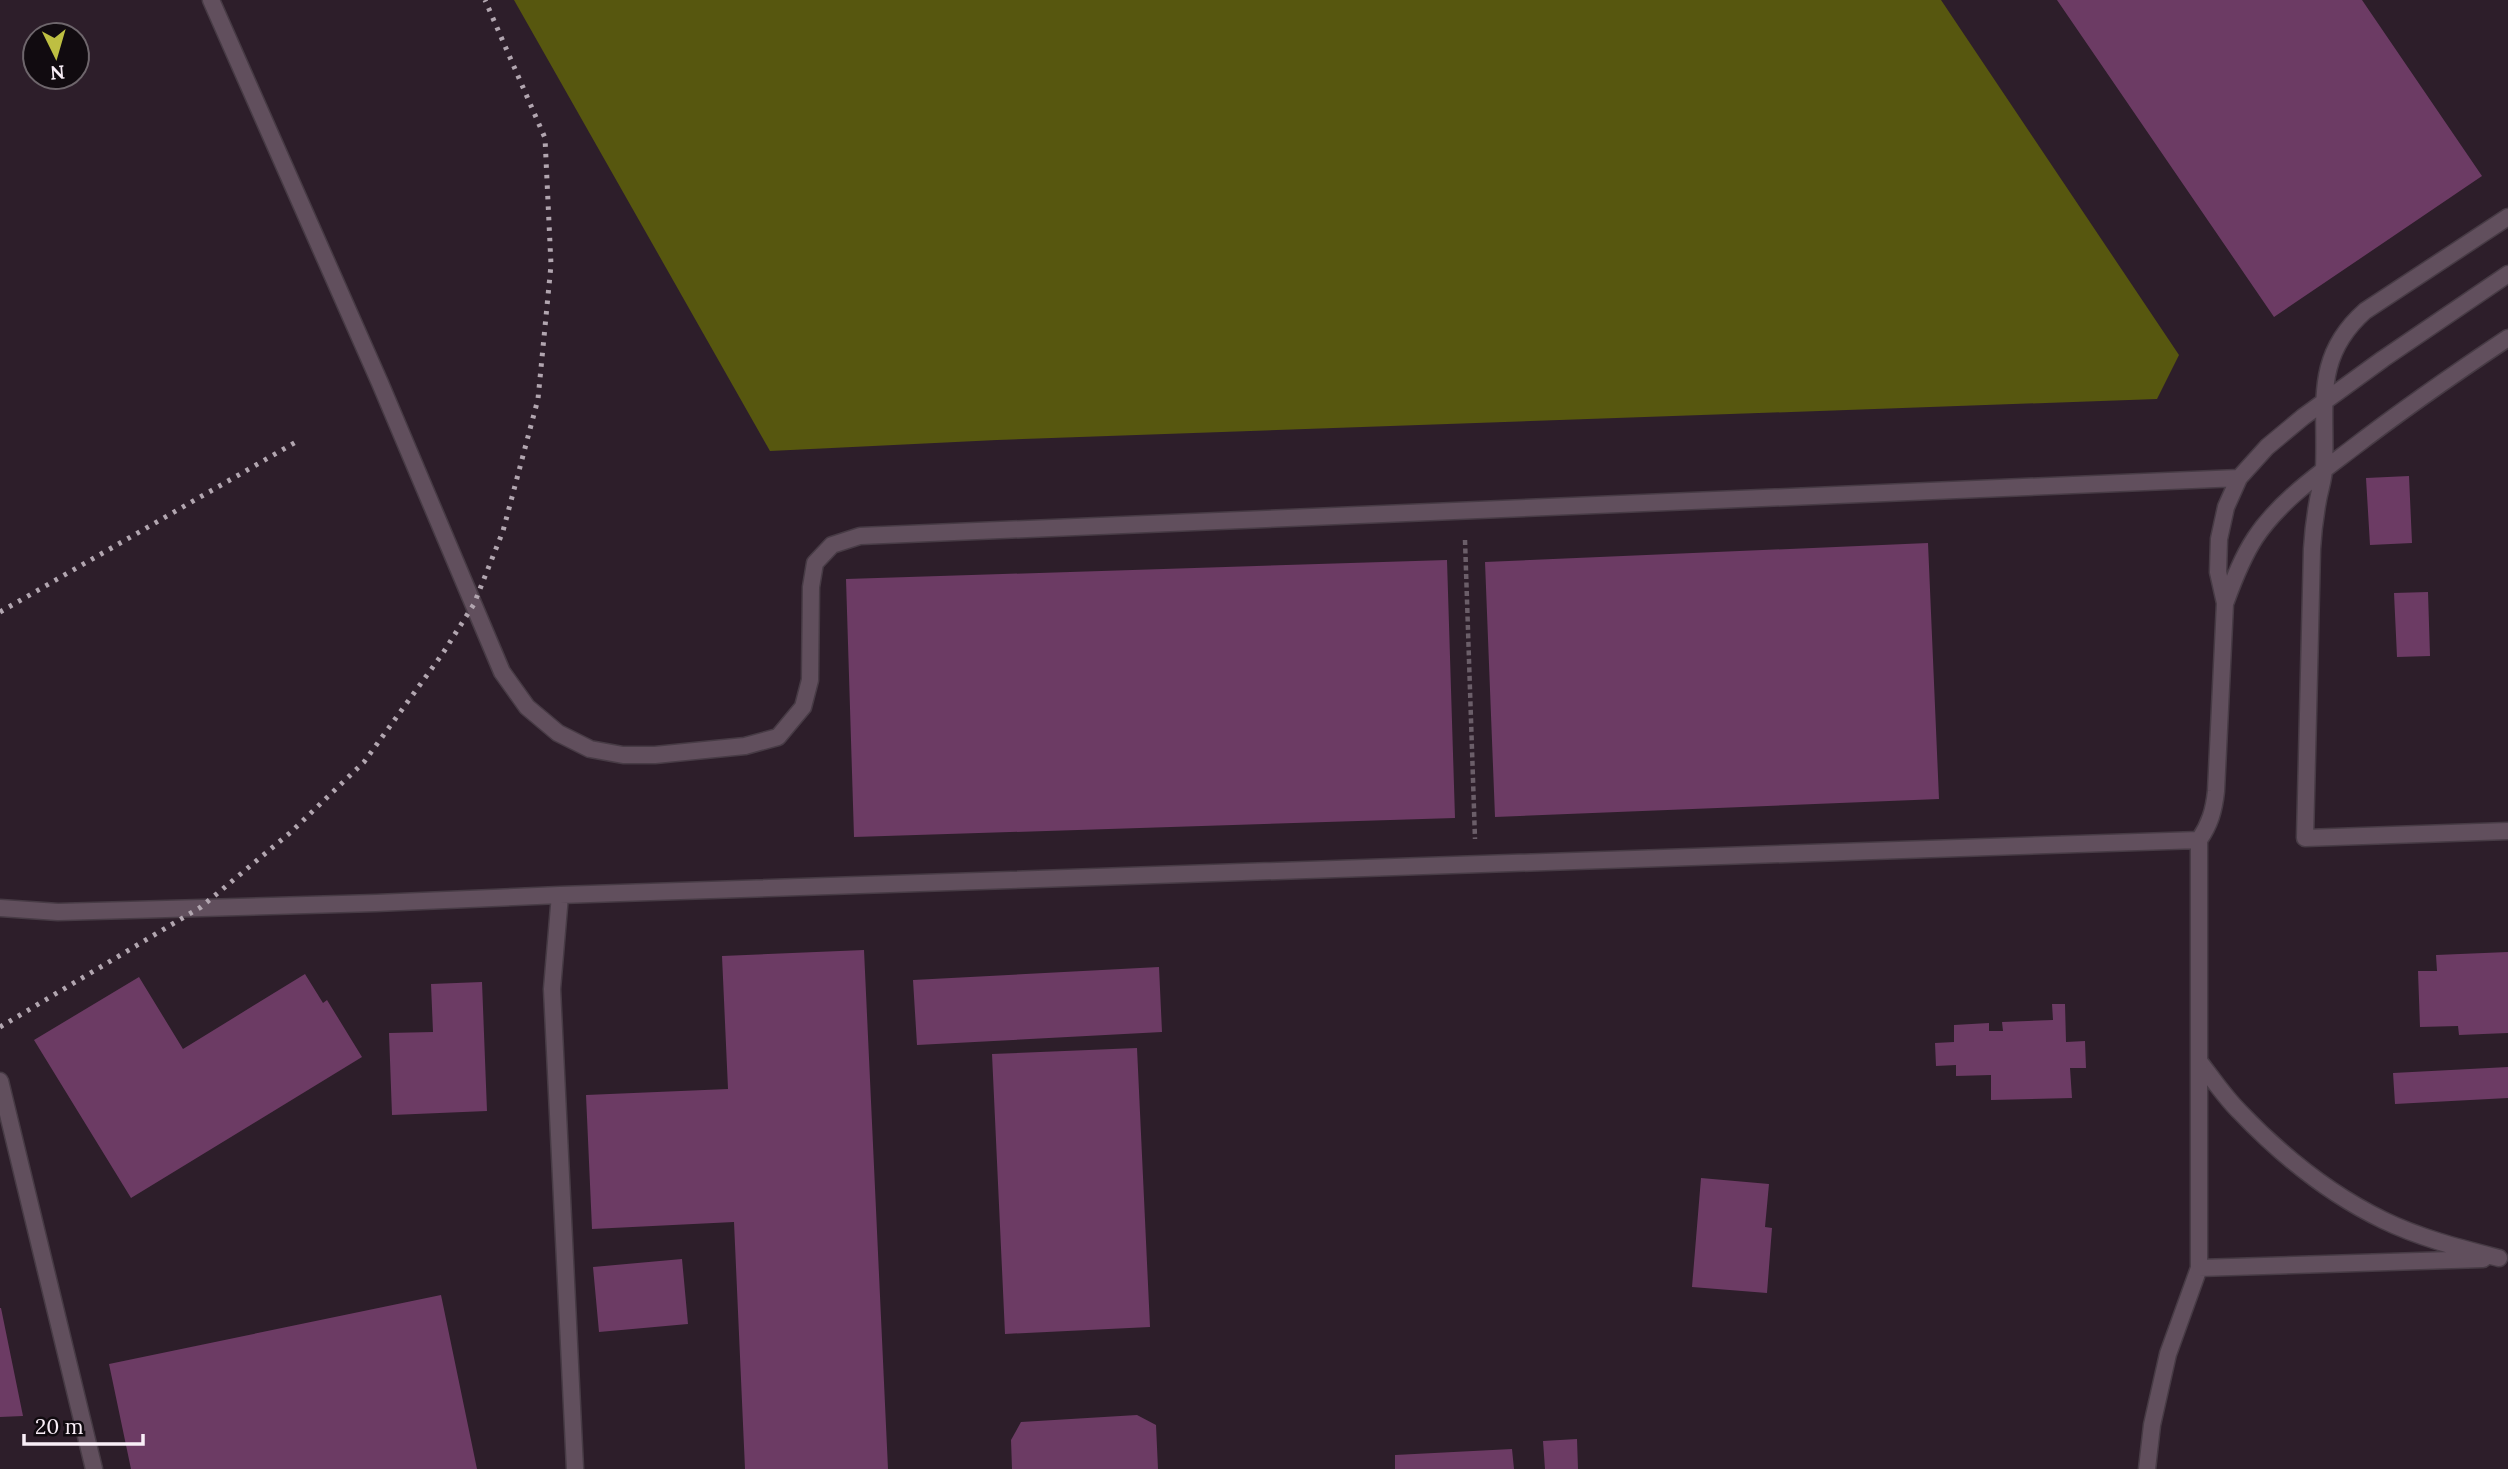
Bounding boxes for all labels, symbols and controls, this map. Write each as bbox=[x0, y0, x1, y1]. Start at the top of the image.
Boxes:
north arrow bbox=[21, 21, 91, 91]
text: N bbox=[49, 60, 66, 86]
scale bar bbox=[24, 1402, 144, 1446]
text: 20 m bbox=[35, 1413, 84, 1440]

